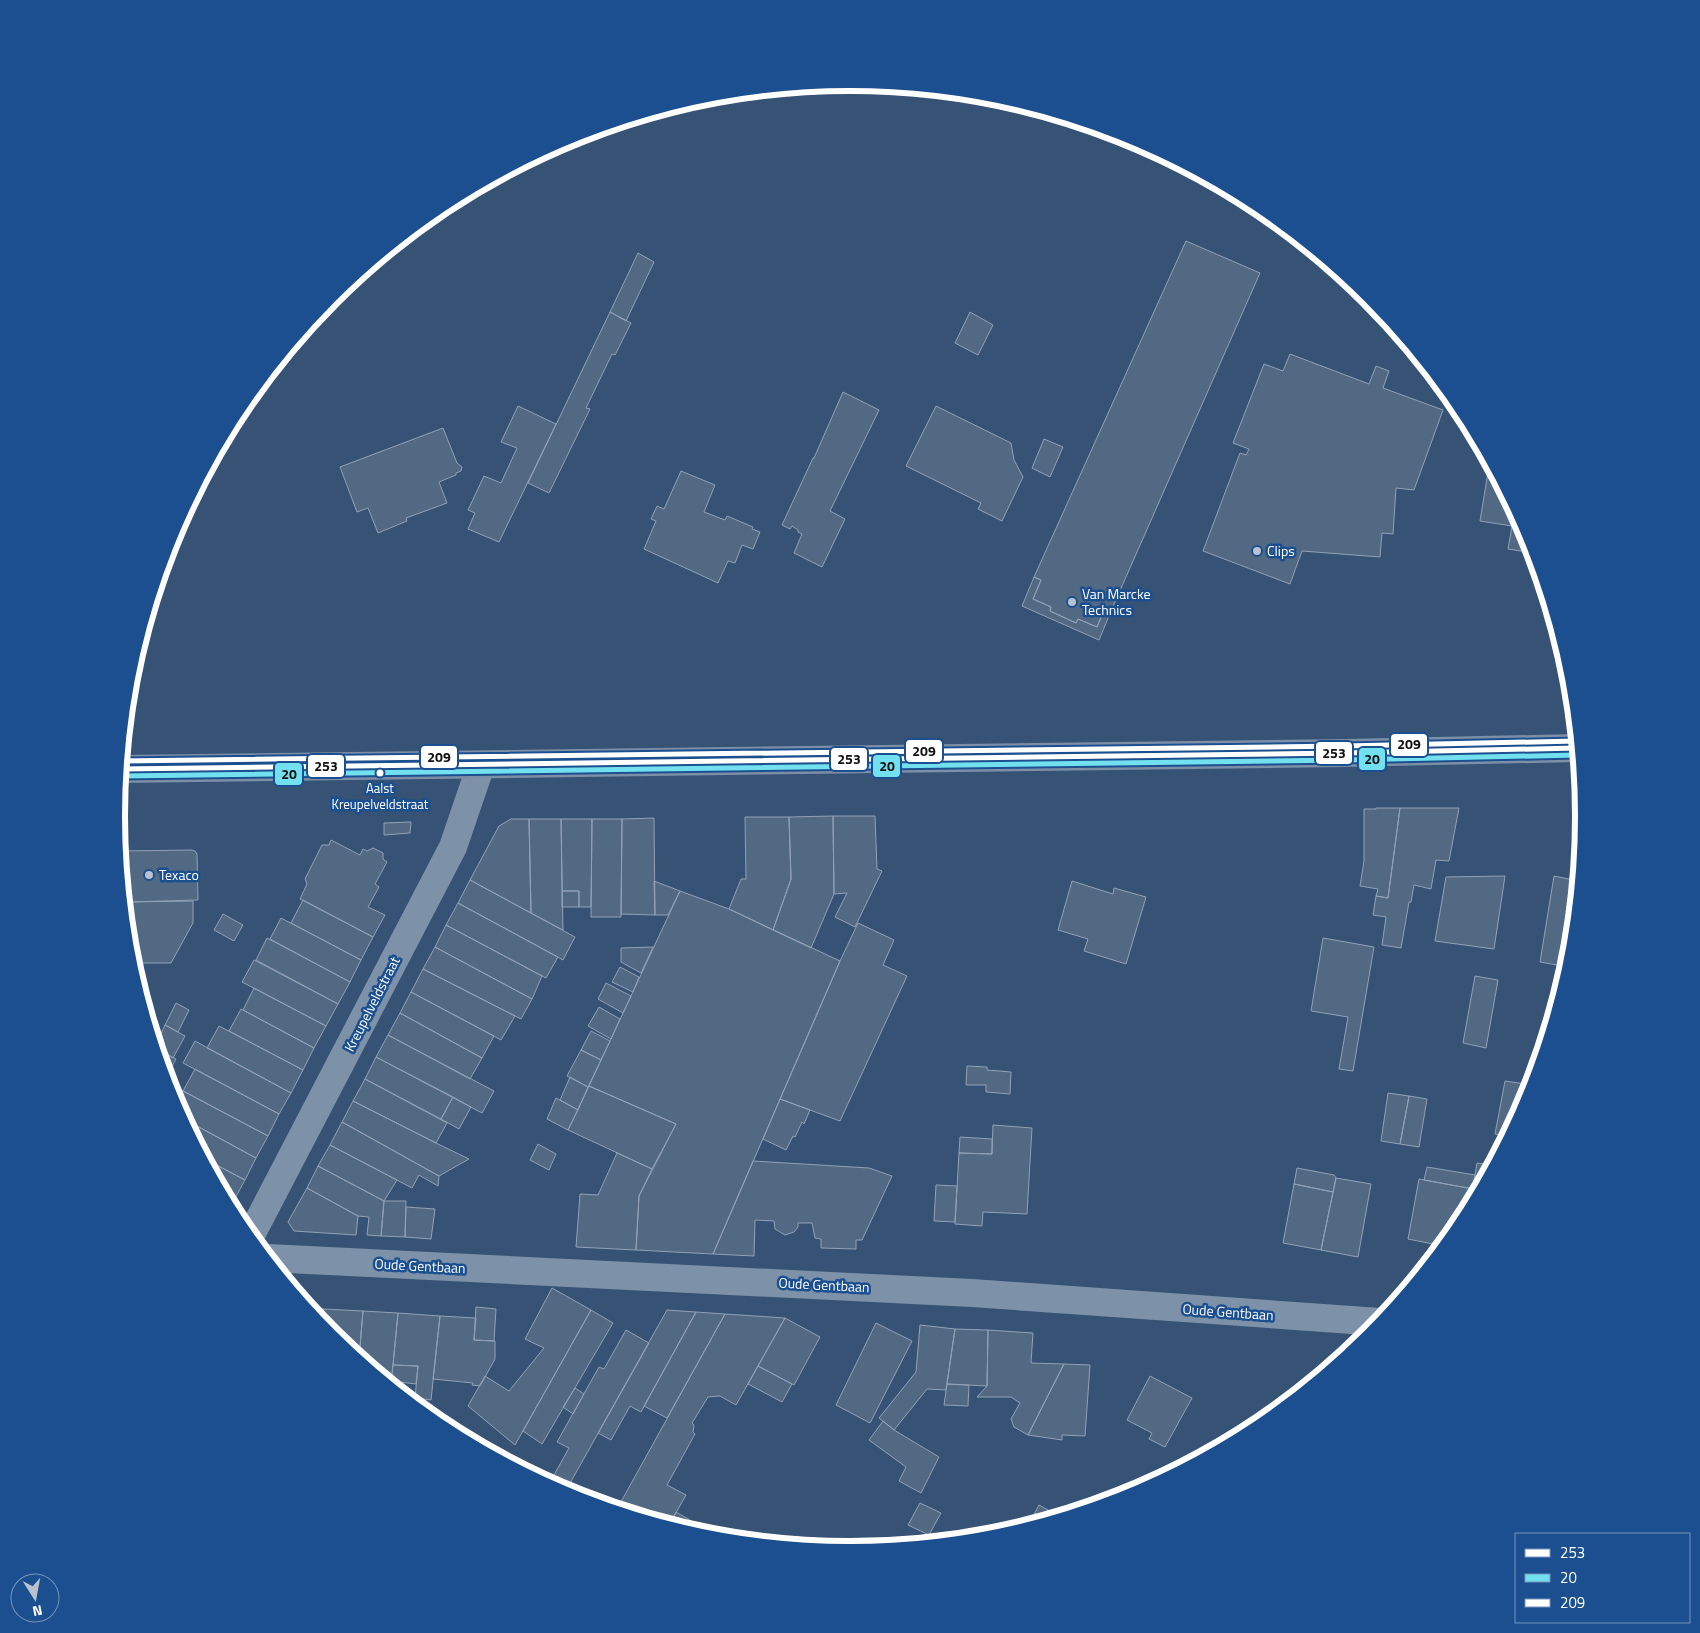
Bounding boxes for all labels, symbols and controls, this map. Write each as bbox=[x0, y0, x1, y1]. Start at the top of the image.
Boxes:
place label: Clips bbox=[1267, 540, 1295, 561]
marker: Clips bbox=[1251, 545, 1263, 557]
place label: Van Marcke Technics bbox=[1082, 583, 1151, 620]
marker: Van Marcke Technics bbox=[1066, 596, 1078, 608]
line badge: 209 bbox=[1390, 733, 1428, 757]
text: 209 bbox=[1397, 733, 1421, 754]
line badge: 209 bbox=[905, 739, 943, 763]
text: 209 bbox=[912, 740, 936, 761]
line badge: 253 bbox=[1315, 741, 1353, 765]
text: 253 bbox=[1322, 742, 1346, 763]
line badge: 209 bbox=[420, 745, 458, 769]
text: 209 bbox=[427, 746, 451, 767]
line badge: 253 bbox=[830, 747, 868, 771]
line badge: 20 bbox=[1358, 747, 1386, 771]
text: 253 bbox=[837, 748, 861, 769]
text: 20 bbox=[1364, 748, 1380, 769]
line badge: 253 bbox=[307, 754, 345, 778]
line badge: 20 bbox=[872, 754, 901, 778]
text: 253 bbox=[314, 755, 338, 776]
text: 20 bbox=[879, 755, 895, 776]
line badge: 20 bbox=[274, 762, 303, 786]
text: 20 bbox=[281, 763, 297, 784]
marker: Aalst Kreupelveldstraat bbox=[375, 768, 385, 778]
place label: Aalst Kreupelveldstraat bbox=[332, 778, 429, 814]
place label: Texaco bbox=[159, 864, 199, 885]
marker: Texaco bbox=[143, 869, 155, 881]
street label: Kreupelveldstraat bbox=[339, 952, 405, 1055]
street label: Oude Gentbaan bbox=[374, 1253, 466, 1278]
street label: Oude Gentbaan bbox=[778, 1272, 870, 1297]
street label: Oude Gentbaan bbox=[1182, 1298, 1274, 1325]
legend bbox=[1515, 1533, 1690, 1623]
text: 253 bbox=[1560, 1541, 1585, 1564]
text: 20 bbox=[1560, 1566, 1577, 1589]
north arrow bbox=[10, 1573, 60, 1623]
text: 209 bbox=[1560, 1591, 1585, 1614]
text: N bbox=[31, 1600, 44, 1622]

